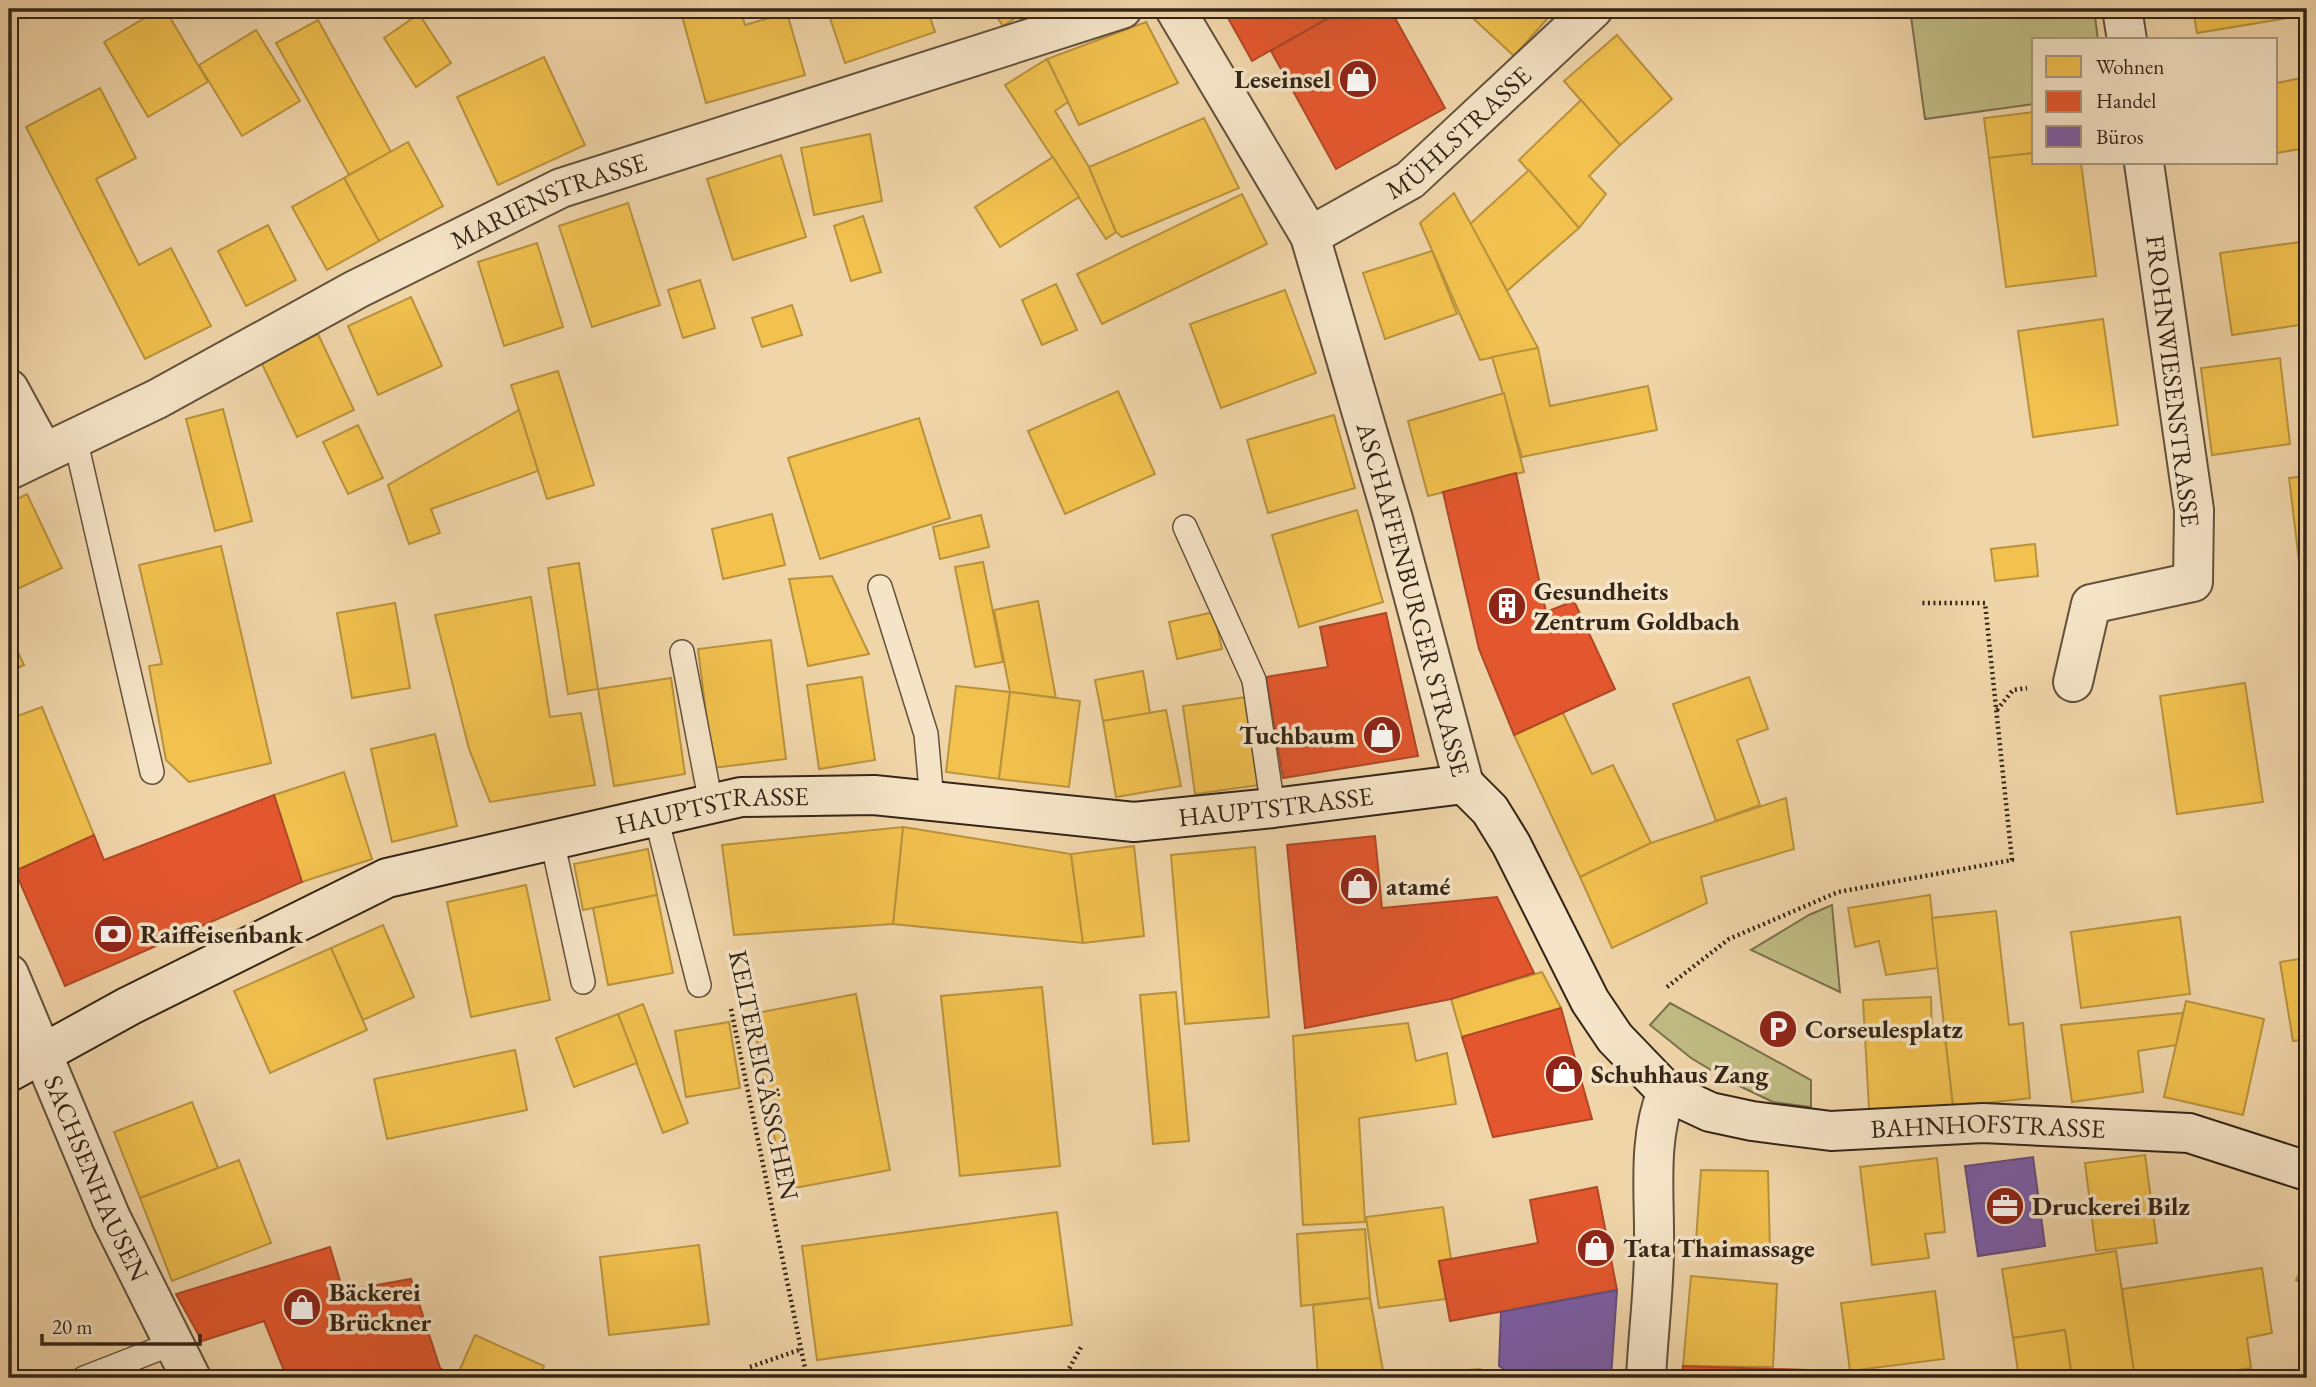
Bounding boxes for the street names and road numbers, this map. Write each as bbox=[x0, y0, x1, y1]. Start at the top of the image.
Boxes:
street label: MÜHLSTRASSE bbox=[1380, 58, 1539, 207]
street label: MARIENSTRASSE bbox=[445, 145, 651, 257]
street label: FROHNWIESENSTRASSE bbox=[2138, 233, 2208, 529]
street label: ASCHAFFENBURGER STRASSE bbox=[1348, 417, 1478, 781]
street label: HAUPTSTRASSE bbox=[612, 779, 809, 842]
street label: HAUPTSTRASSE bbox=[1177, 779, 1375, 834]
street label: KELTEREIGÄSSCHEN bbox=[721, 947, 807, 1203]
street label: SACHSENHAUSEN bbox=[36, 1070, 157, 1287]
street label: BAHNHOFSTRASSE bbox=[1870, 1106, 2107, 1146]

